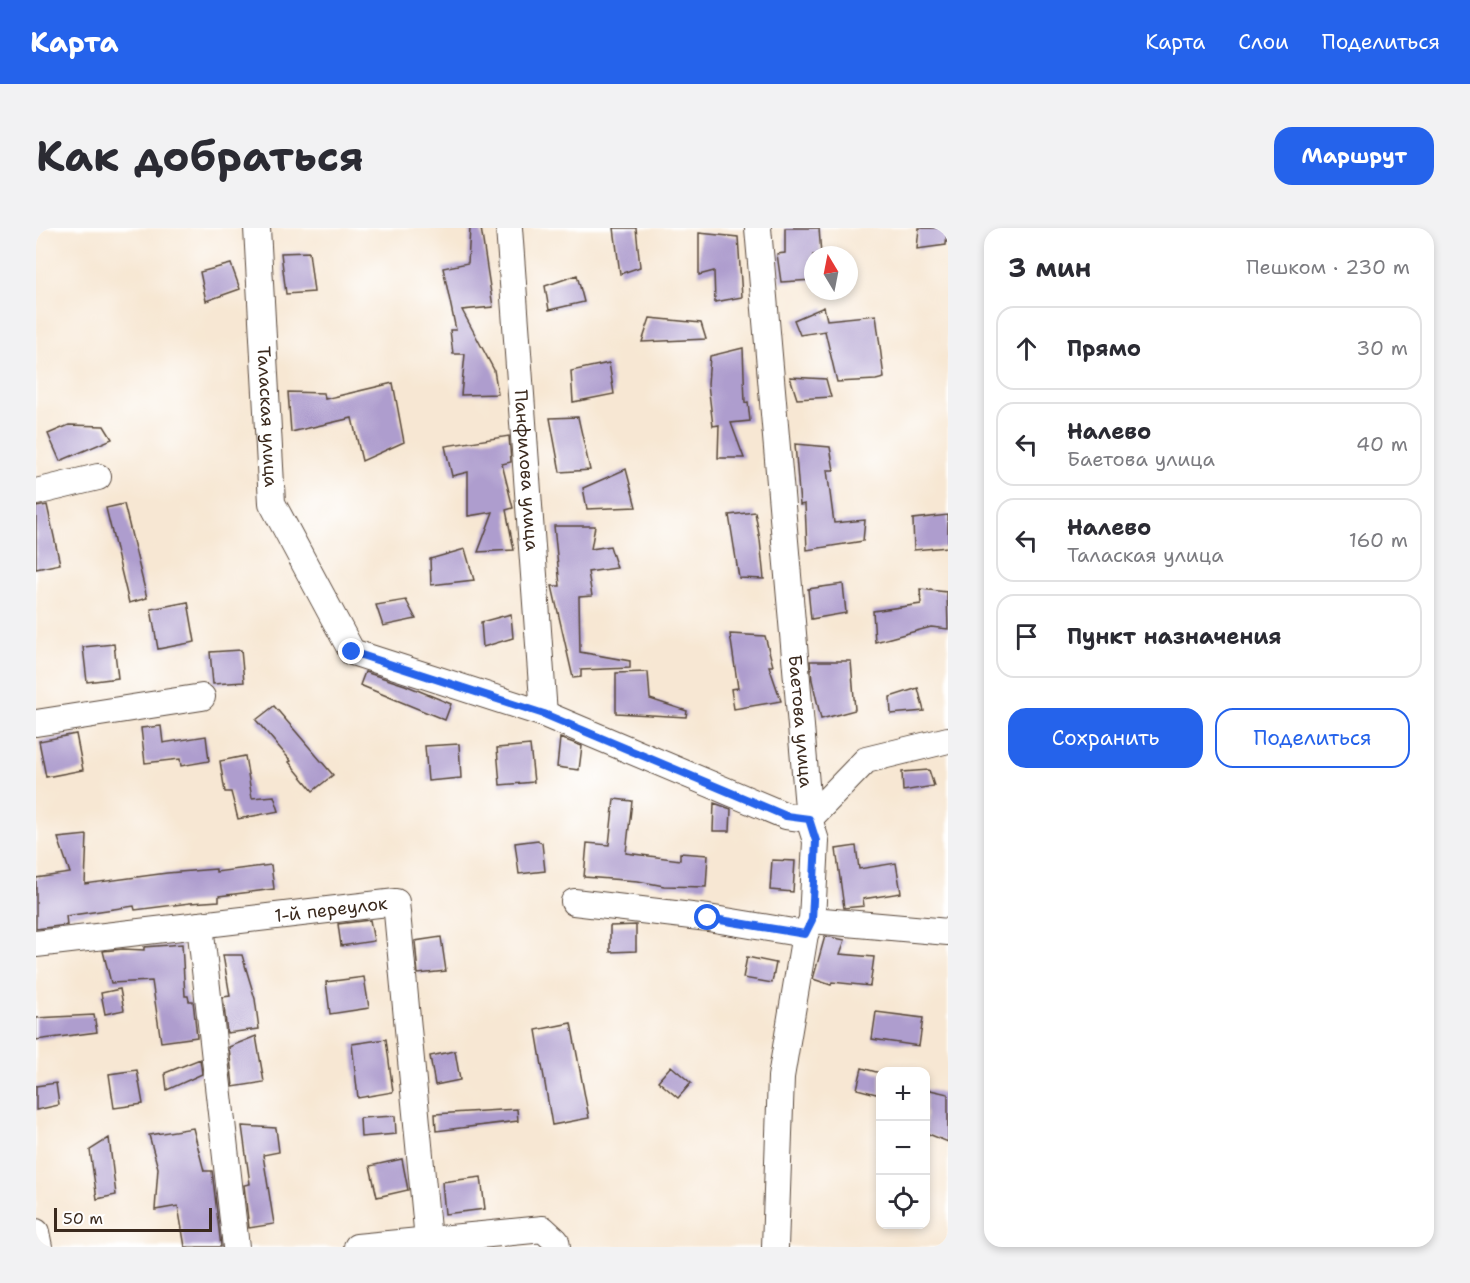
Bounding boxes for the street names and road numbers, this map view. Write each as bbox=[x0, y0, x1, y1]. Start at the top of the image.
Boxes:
street label: Талаская улица bbox=[251, 346, 283, 488]
street label: Панфилова улица bbox=[509, 389, 544, 552]
street label: Баетова улица bbox=[783, 654, 818, 789]
street label: 1-й переулок bbox=[273, 891, 389, 928]

